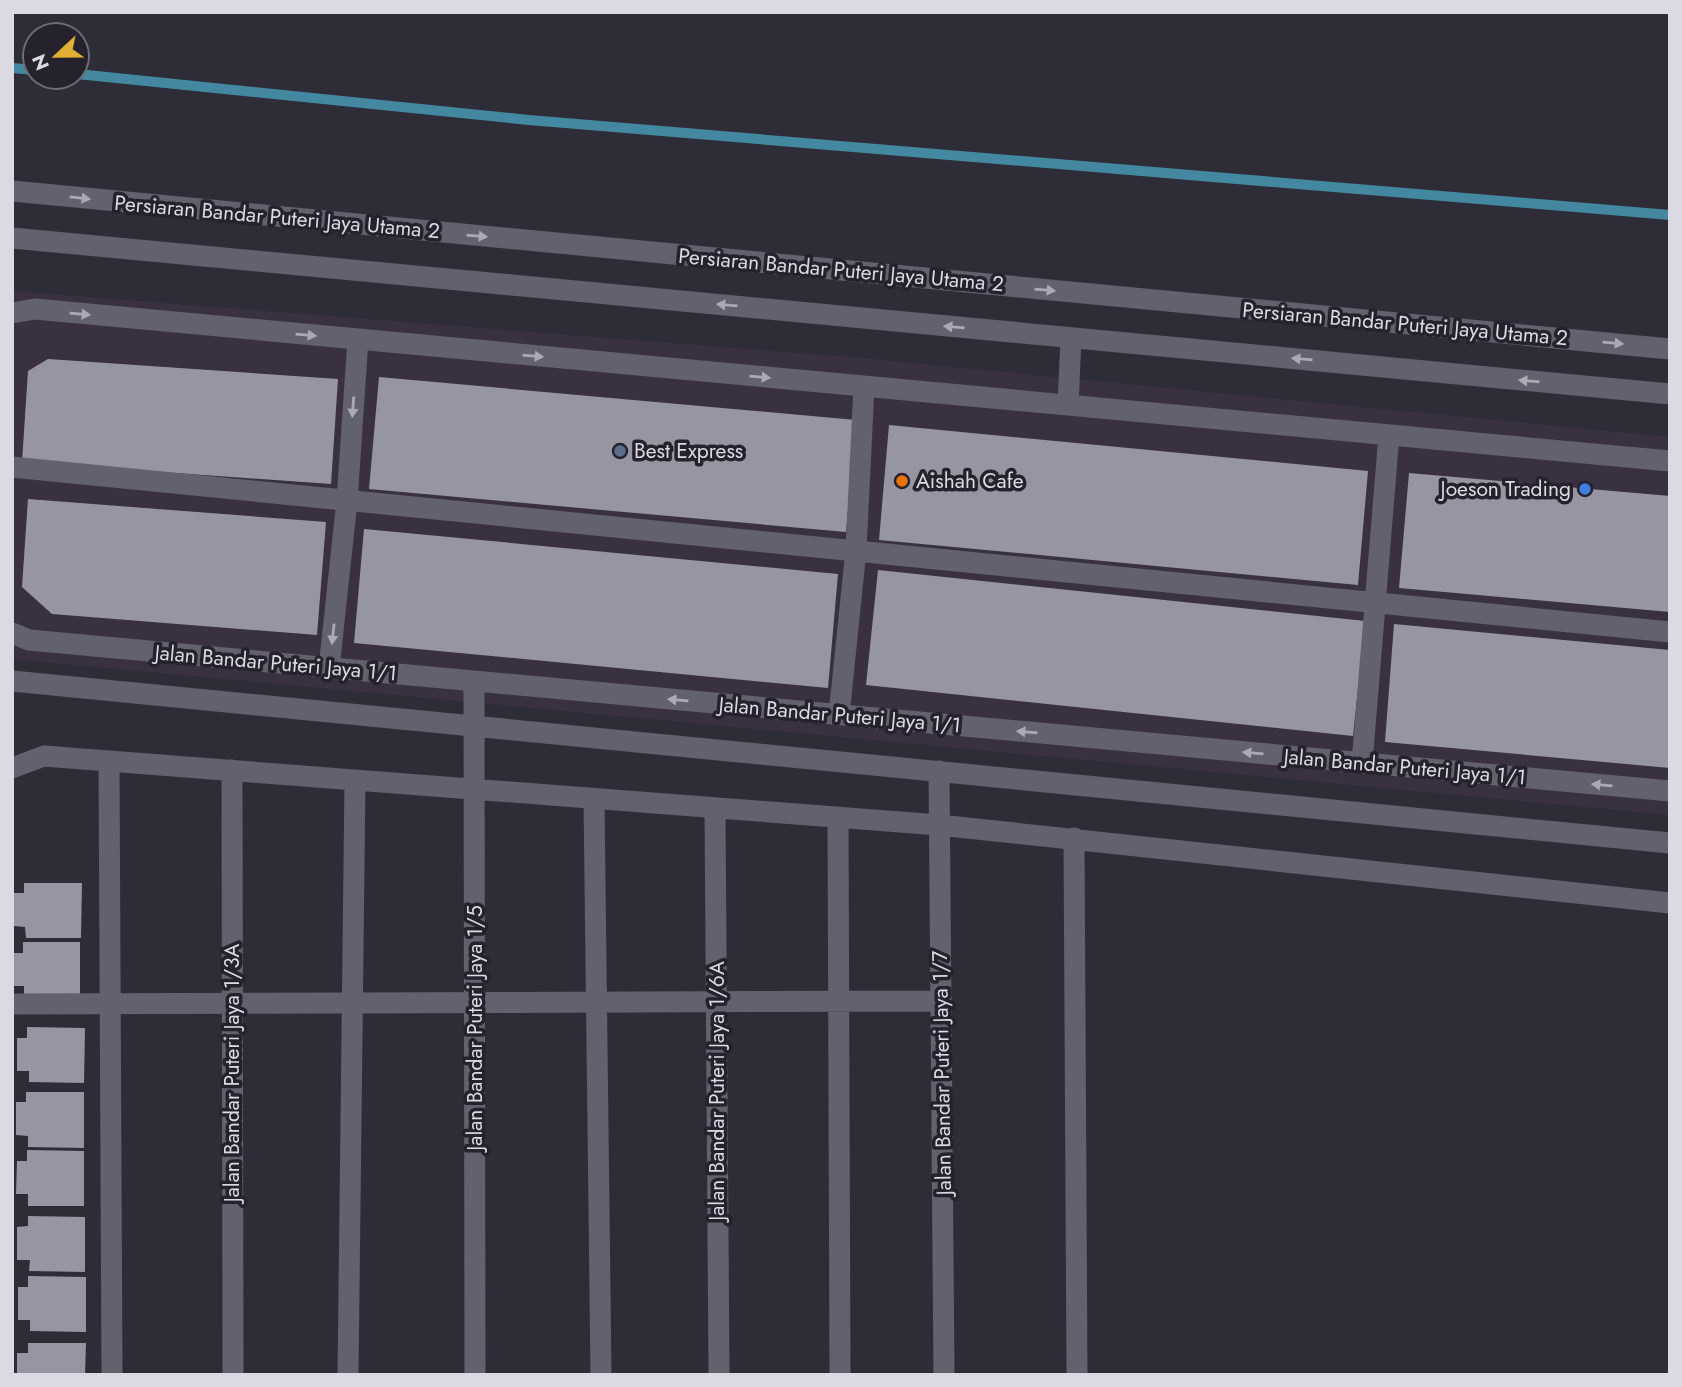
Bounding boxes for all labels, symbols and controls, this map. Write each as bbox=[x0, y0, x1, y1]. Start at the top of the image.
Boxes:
north arrow bbox=[21, 21, 91, 91]
text: N bbox=[25, 50, 56, 74]
street label: Persiaran Bandar Puteri Jaya Utama 2 bbox=[113, 188, 441, 246]
one-way arrow bbox=[69, 193, 91, 204]
one-way arrow bbox=[467, 231, 489, 242]
street label: Persiaran Bandar Puteri Jaya Utama 2 bbox=[677, 241, 1005, 299]
one-way arrow bbox=[1035, 284, 1057, 295]
street label: Persiaran Bandar Puteri Jaya Utama 2 bbox=[1241, 295, 1569, 353]
one-way arrow bbox=[716, 299, 738, 310]
one-way arrow bbox=[69, 308, 91, 319]
one-way arrow bbox=[942, 321, 964, 332]
one-way arrow bbox=[296, 329, 318, 340]
one-way arrow bbox=[1602, 338, 1624, 349]
one-way arrow bbox=[522, 350, 544, 361]
one-way arrow bbox=[1291, 354, 1313, 365]
one-way arrow bbox=[749, 371, 771, 382]
one-way arrow bbox=[1517, 375, 1539, 386]
one-way arrow bbox=[347, 397, 358, 419]
place label: Best Express bbox=[634, 436, 743, 466]
marker: Best Express bbox=[612, 443, 628, 459]
place label: Aishah Cafe bbox=[916, 466, 1024, 496]
marker: Aishah Cafe bbox=[894, 473, 910, 489]
place label: Joeson Trading bbox=[1438, 474, 1571, 504]
marker: Joeson Trading bbox=[1577, 481, 1593, 497]
one-way arrow bbox=[327, 623, 338, 645]
street label: Jalan Bandar Puteri Jaya 1/1 bbox=[151, 637, 398, 689]
street label: Jalan Bandar Puteri Jaya 1/1 bbox=[715, 689, 962, 741]
one-way arrow bbox=[667, 694, 689, 705]
one-way arrow bbox=[1015, 726, 1037, 737]
street label: Jalan Bandar Puteri Jaya 1/1 bbox=[1280, 741, 1527, 793]
one-way arrow bbox=[1242, 747, 1264, 758]
one-way arrow bbox=[1591, 779, 1613, 790]
street label: Jalan Bandar Puteri Jaya 1/5 bbox=[460, 905, 490, 1154]
street label: Jalan Bandar Puteri Jaya 1/3A bbox=[217, 944, 247, 1205]
street label: Jalan Bandar Puteri Jaya 1/7 bbox=[925, 950, 959, 1199]
street label: Jalan Bandar Puteri Jaya 1/6A bbox=[702, 961, 732, 1224]

